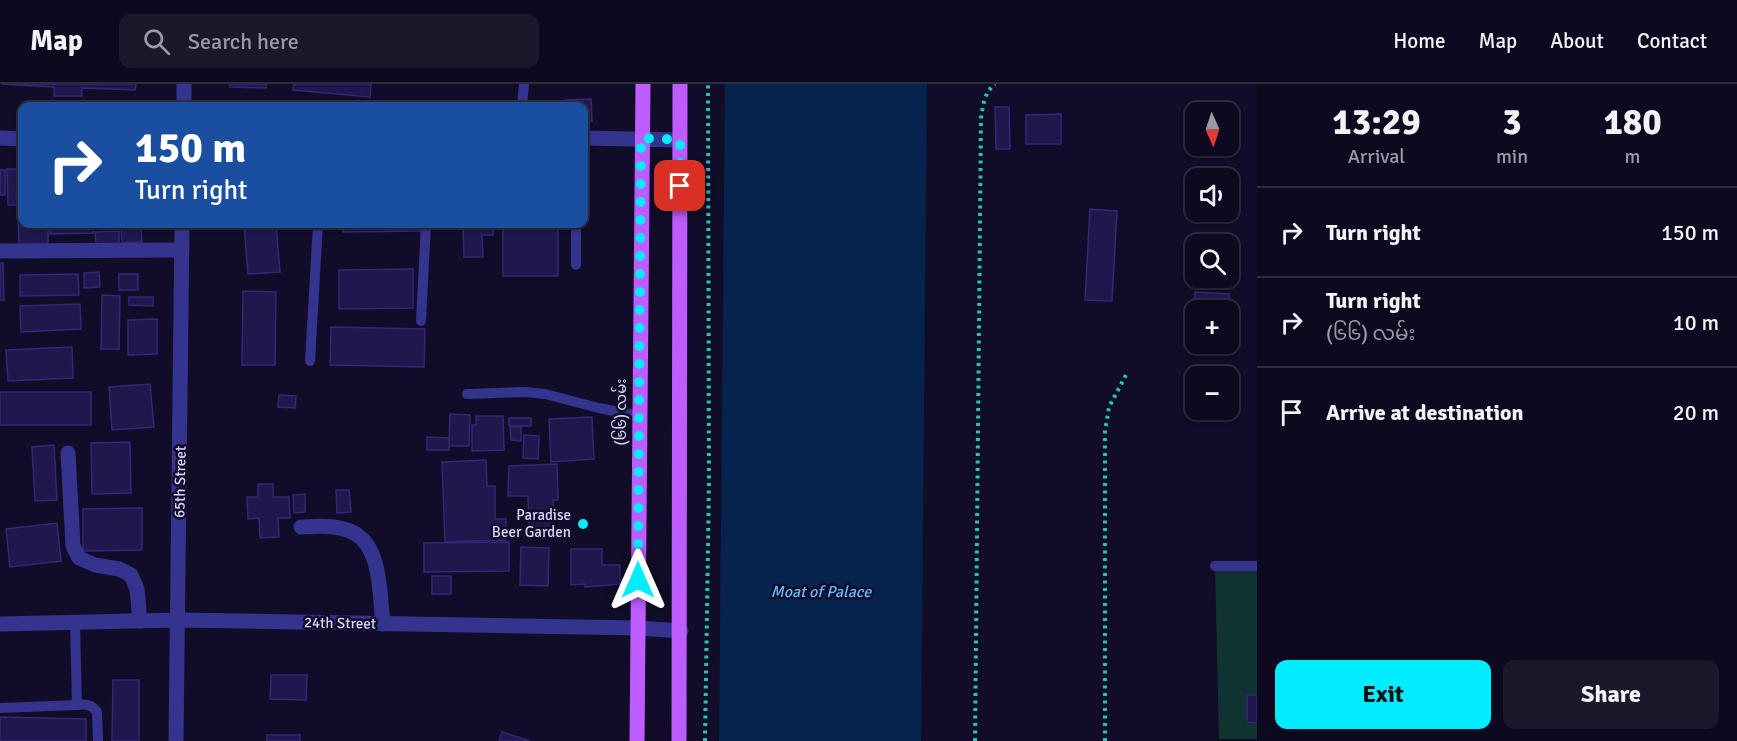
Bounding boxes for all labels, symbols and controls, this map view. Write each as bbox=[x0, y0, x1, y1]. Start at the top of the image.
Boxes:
search box bbox=[119, 14, 539, 68]
text: Map bbox=[30, 24, 83, 58]
icon: search bbox=[140, 25, 173, 58]
text: Search here bbox=[188, 28, 299, 55]
text: Home bbox=[1393, 28, 1446, 54]
text: Map bbox=[1479, 28, 1517, 54]
text: About bbox=[1550, 28, 1604, 54]
text: Contact bbox=[1637, 28, 1707, 54]
text: 13:29 bbox=[1332, 100, 1421, 145]
text: 3 bbox=[1502, 100, 1522, 145]
text: 180 bbox=[1603, 100, 1662, 145]
north arrow bbox=[1185, 102, 1239, 156]
map controls bbox=[1185, 102, 1239, 420]
text: 150 m bbox=[135, 123, 246, 174]
icon: right bbox=[36, 126, 114, 204]
text: Arrival bbox=[1348, 144, 1405, 169]
text: min bbox=[1496, 144, 1528, 169]
text: m bbox=[1625, 144, 1641, 169]
pin bbox=[654, 160, 705, 211]
button: sound bbox=[1185, 168, 1239, 222]
icon: arrive bbox=[663, 169, 696, 202]
text: Turn right bbox=[135, 174, 248, 207]
icon: right bbox=[1275, 216, 1308, 249]
text: Turn right bbox=[1326, 219, 1421, 246]
text: 150 m bbox=[1661, 219, 1719, 246]
button: search bbox=[1185, 234, 1239, 288]
text: Turn right bbox=[1326, 287, 1421, 314]
button: + bbox=[1185, 300, 1239, 354]
icon: right bbox=[1275, 306, 1308, 339]
text: 10 m bbox=[1673, 309, 1719, 336]
text: (၆၆) လမ်း bbox=[1326, 321, 1415, 346]
button: − bbox=[1185, 366, 1239, 420]
street label: (၆၆) လမ်း bbox=[611, 378, 630, 446]
icon: arrive bbox=[1275, 396, 1308, 429]
text: Arrive at destination bbox=[1326, 399, 1523, 426]
text: 20 m bbox=[1673, 399, 1719, 426]
street label: 65th Street bbox=[170, 446, 190, 518]
place label: Paradise Beer Garden bbox=[492, 506, 571, 541]
marker: Paradise Beer Garden bbox=[576, 517, 590, 531]
position arrow bbox=[606, 548, 670, 612]
water label: Moat of Palace bbox=[771, 582, 872, 602]
street label: 24th Street bbox=[304, 613, 376, 633]
button: Exit bbox=[1275, 660, 1491, 729]
button: Share bbox=[1503, 660, 1719, 729]

